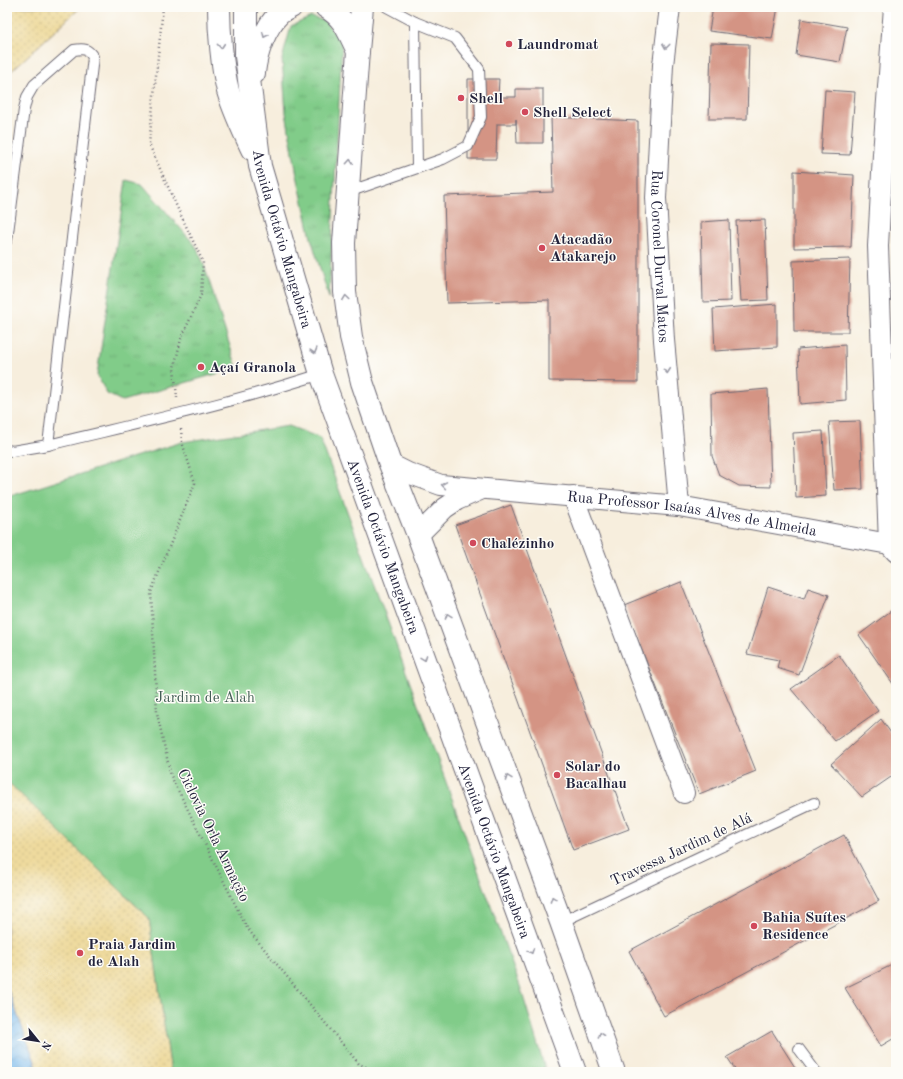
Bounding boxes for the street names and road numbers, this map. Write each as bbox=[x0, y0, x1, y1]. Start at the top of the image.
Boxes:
street label: Avenida Octávio Mangabeira bbox=[249, 149, 313, 331]
street label: Rua Coronel Durval Matos bbox=[647, 169, 670, 343]
street label: Avenida Octávio Mangabeira bbox=[344, 457, 421, 637]
street label: Rua Professor Isaías Alves de Almeida bbox=[566, 490, 818, 540]
street label: Avenida Octávio Mangabeira bbox=[454, 762, 532, 941]
street label: Ciclovia Orla Armação bbox=[174, 767, 251, 904]
street label: Travessa Jardim de Alá bbox=[609, 811, 755, 890]

